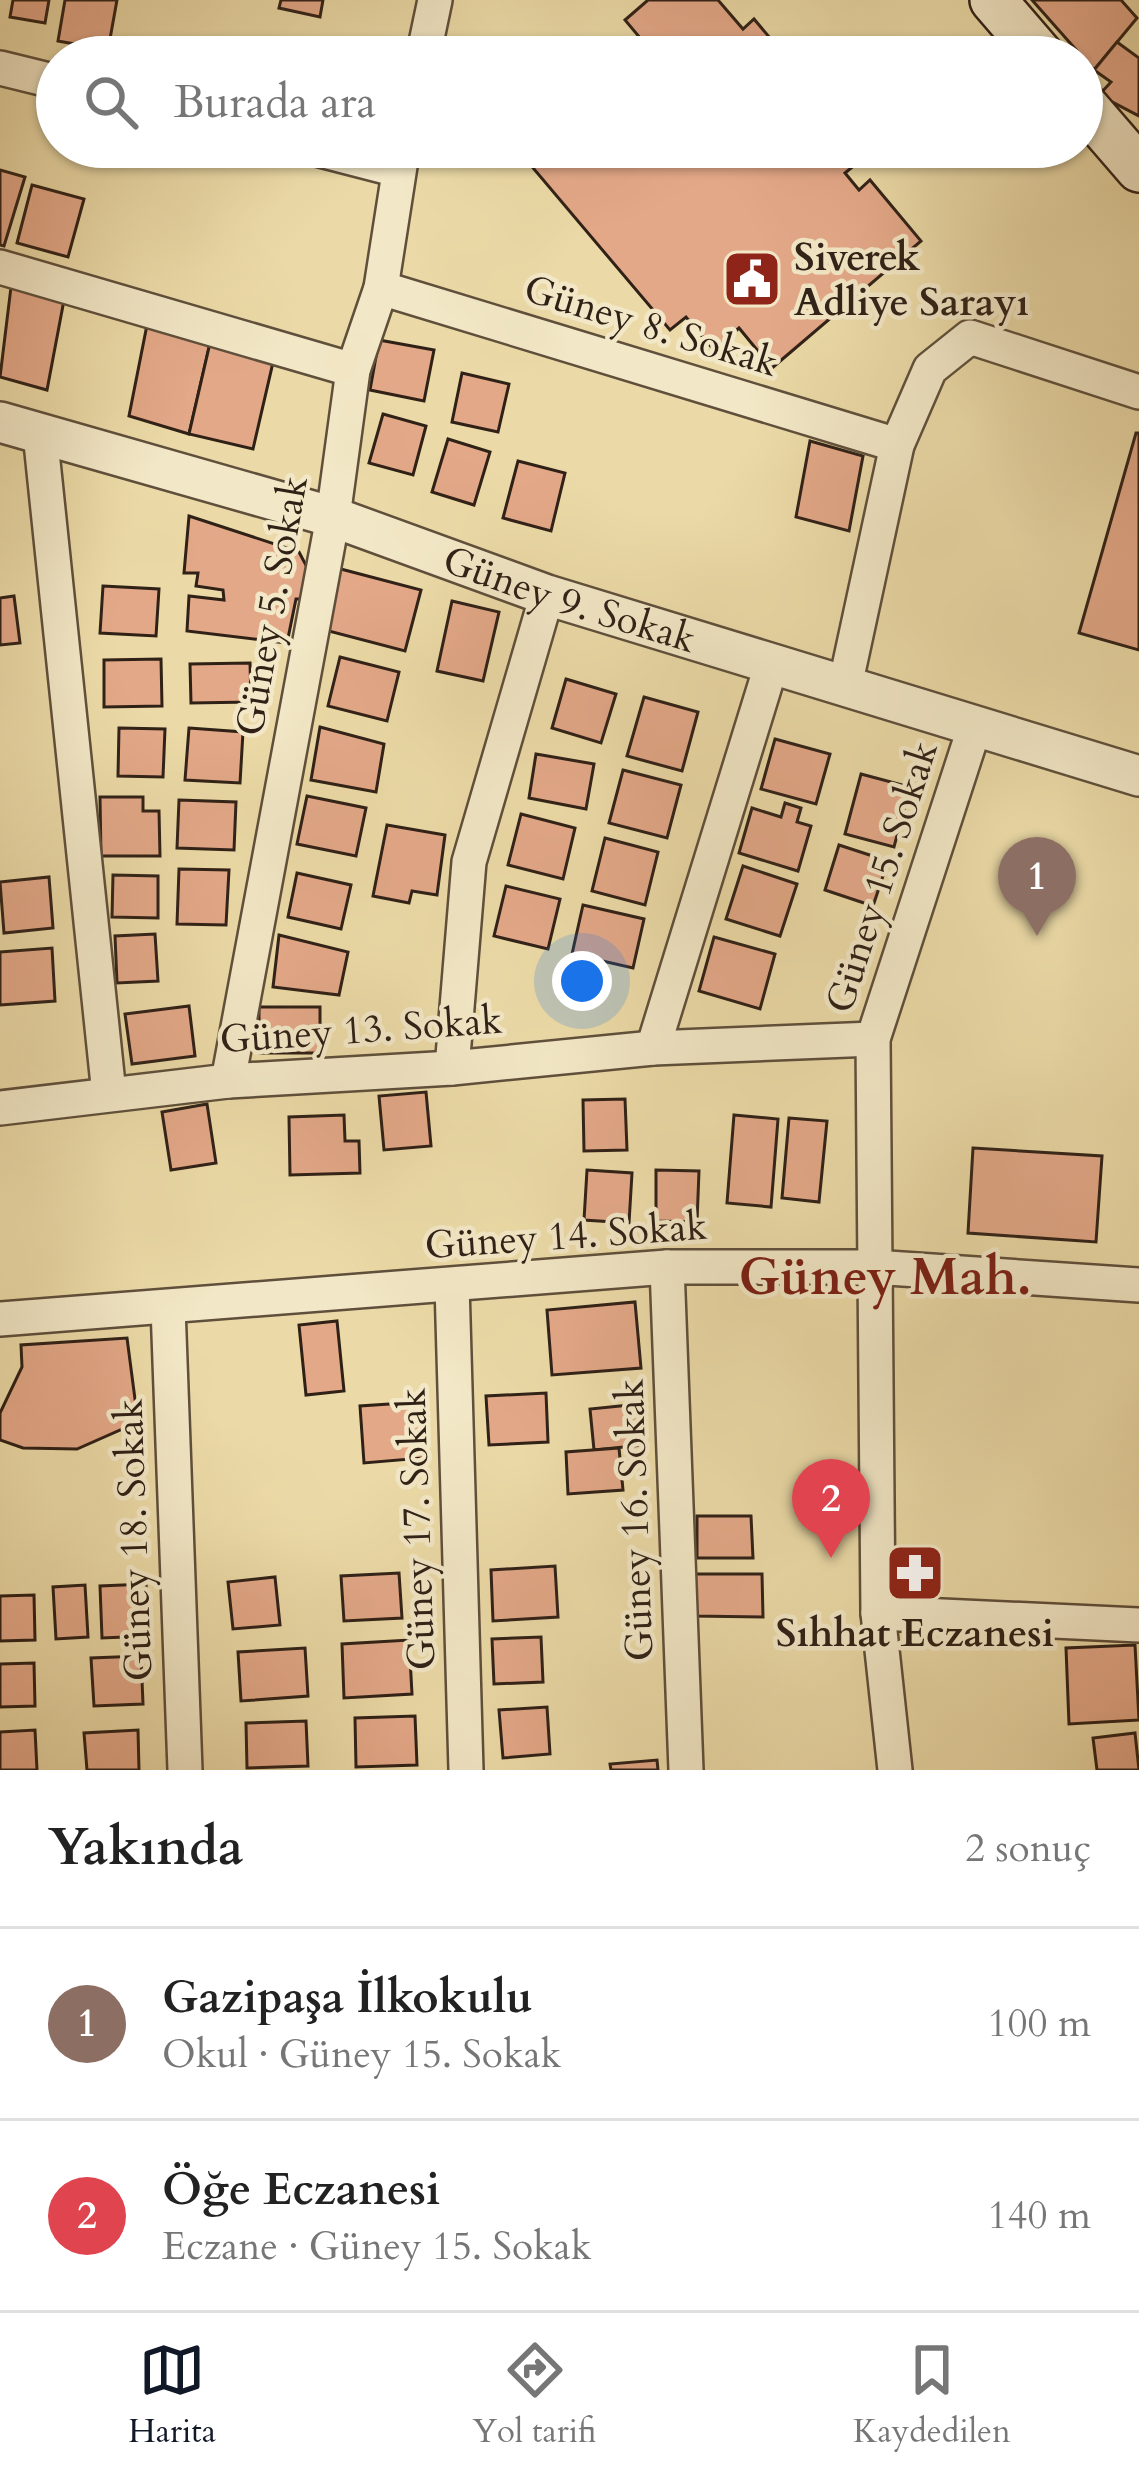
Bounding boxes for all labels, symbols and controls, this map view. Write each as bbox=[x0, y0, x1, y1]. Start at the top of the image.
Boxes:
search box bbox=[36, 36, 1103, 168]
icon: search bbox=[78, 69, 144, 135]
text: Burada ara bbox=[174, 72, 376, 133]
place label: Siverek Adliye Sarayı bbox=[794, 231, 1029, 329]
public building icon: Siverek Adliye Sarayı bbox=[721, 248, 783, 310]
street label: Güney 8. Sokak bbox=[518, 262, 785, 390]
street label: Güney 5. Sokak bbox=[223, 472, 321, 740]
street label: Güney 9. Sokak bbox=[436, 533, 702, 666]
street label: Güney 15. Sokak bbox=[813, 734, 951, 1020]
pin: 1 bbox=[998, 837, 1076, 936]
your location bbox=[552, 951, 612, 1011]
street label: Güney 13. Sokak bbox=[218, 994, 504, 1066]
street label: Güney 14. Sokak bbox=[423, 1200, 709, 1272]
district label: Güney Mah. bbox=[739, 1243, 1031, 1313]
street label: Güney 16. Sokak bbox=[604, 1378, 666, 1662]
street label: Güney 17. Sokak bbox=[386, 1387, 448, 1671]
street label: Güney 18. Sokak bbox=[103, 1398, 165, 1682]
pin: 2 bbox=[792, 1459, 870, 1558]
pharmacy icon: Sıhhat Eczanesi bbox=[884, 1542, 946, 1604]
place label: Sıhhat Eczanesi bbox=[776, 1607, 1054, 1660]
text: Yakında bbox=[48, 1813, 243, 1883]
text: 2 sonuç bbox=[965, 1822, 1091, 1875]
text: Gazipaşa İlkokulu bbox=[162, 1967, 533, 2028]
text: 1 bbox=[77, 1997, 97, 2050]
text: 100 m bbox=[988, 1997, 1091, 2050]
text: Okul · Güney 15. Sokak bbox=[162, 2028, 561, 2081]
text: Öğe Eczanesi bbox=[162, 2159, 440, 2220]
text: 2 bbox=[77, 2189, 97, 2242]
text: 140 m bbox=[988, 2189, 1091, 2242]
text: Eczane · Güney 15. Sokak bbox=[162, 2220, 592, 2273]
tab: Harita bbox=[128, 2337, 216, 2454]
tab: Yol tarifi bbox=[472, 2337, 597, 2454]
tab: Kaydedilen bbox=[853, 2337, 1011, 2454]

